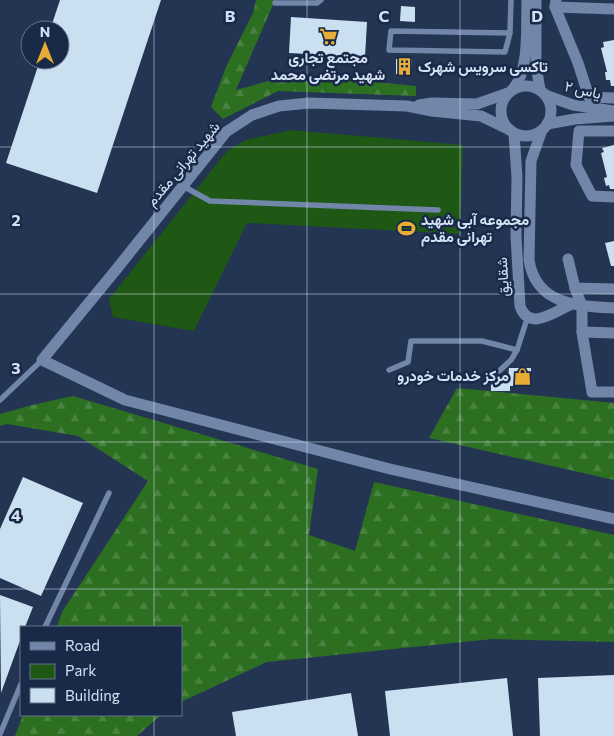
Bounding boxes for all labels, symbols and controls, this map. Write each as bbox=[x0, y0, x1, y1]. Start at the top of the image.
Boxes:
text: B bbox=[225, 6, 236, 25]
text: C bbox=[379, 6, 390, 25]
text: D bbox=[531, 6, 543, 25]
north arrow bbox=[20, 20, 70, 70]
text: N bbox=[40, 23, 50, 40]
supermarket icon: مجتمع تجاری شهید مرتضی محمد bbox=[318, 27, 338, 47]
place label: مجتمع تجاری شهید مرتضی محمد bbox=[271, 48, 385, 84]
building icon: تاکسی سرویس شهرک bbox=[394, 57, 414, 77]
place label: تاکسی سرویس شهرک bbox=[418, 57, 548, 76]
street label: یاس ۲ bbox=[563, 76, 603, 104]
street label: شهید تهرانی مقدم bbox=[142, 117, 225, 211]
text: 2 bbox=[11, 210, 21, 229]
place label: مجموعه آبی شهید تهرانی مقدم bbox=[421, 210, 529, 247]
sports icon: مجموعه آبی شهید تهرانی مقدم bbox=[397, 219, 417, 239]
street label: شقایق bbox=[492, 257, 514, 297]
text: 3 bbox=[11, 358, 21, 377]
place label: مرکز خدمات خودرو bbox=[397, 366, 509, 385]
shop icon: مرکز خدمات خودرو bbox=[513, 366, 533, 386]
text: 4 bbox=[11, 505, 21, 524]
legend bbox=[20, 626, 182, 716]
text: Road bbox=[65, 636, 100, 654]
text: Park bbox=[65, 661, 96, 679]
text: Building bbox=[65, 686, 120, 704]

